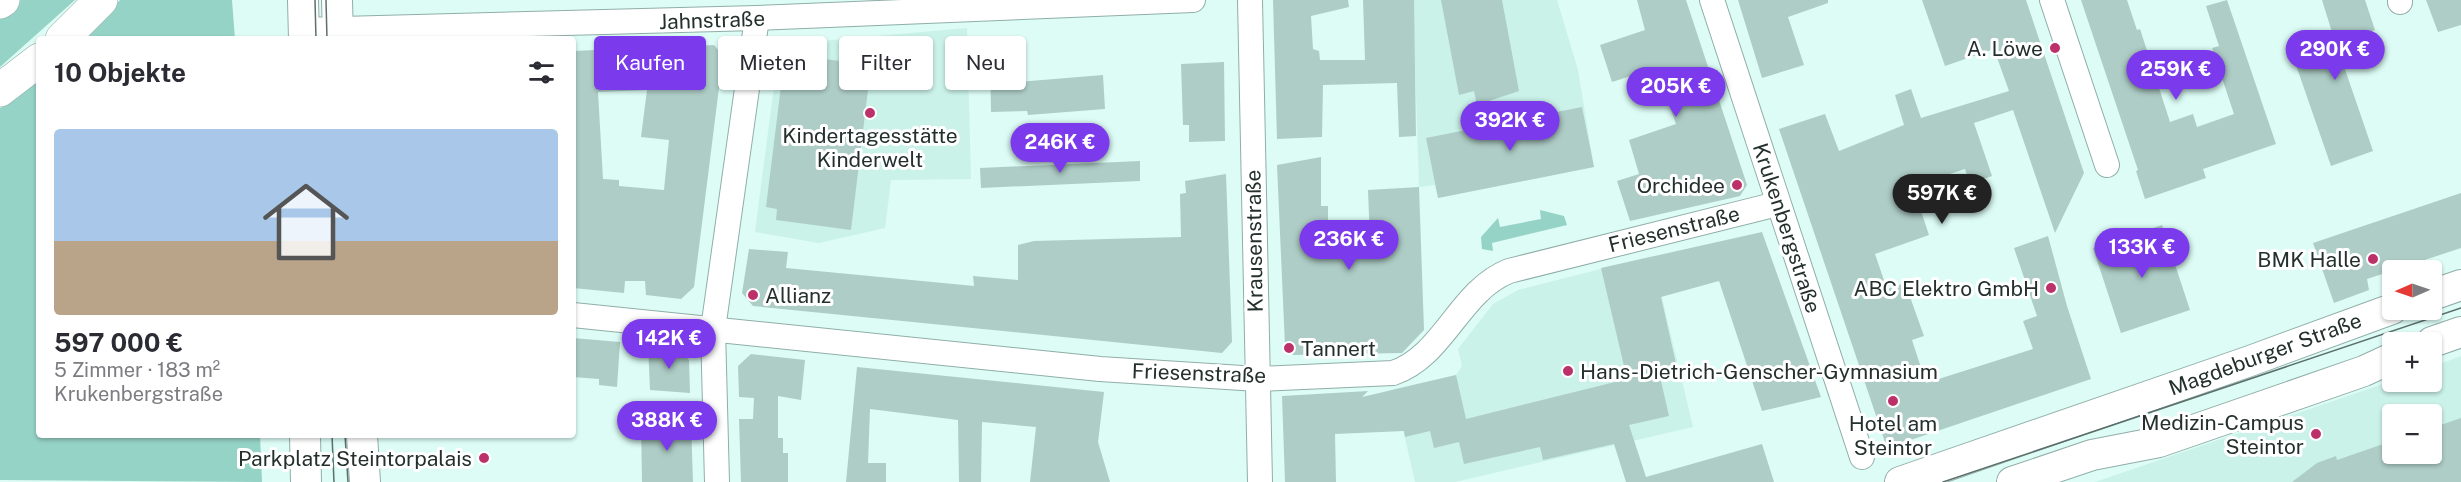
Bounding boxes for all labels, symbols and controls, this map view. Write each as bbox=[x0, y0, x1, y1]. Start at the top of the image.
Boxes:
street label: Jahnstraße bbox=[659, 6, 765, 34]
pin: 290K € bbox=[2286, 30, 2384, 81]
chip: Kaufen bbox=[594, 36, 706, 90]
chip: Mieten bbox=[718, 36, 827, 90]
chip: Filter bbox=[839, 36, 933, 90]
chip: Neu bbox=[945, 36, 1026, 90]
place label: A. Löwe bbox=[1967, 36, 2043, 61]
text: 290K € bbox=[2300, 37, 2370, 61]
marker: A. Löwe bbox=[2048, 41, 2062, 55]
pin: 259K € bbox=[2127, 50, 2225, 101]
icon: filters bbox=[525, 56, 558, 89]
text: 10 Objekte bbox=[54, 57, 186, 88]
text: 259K € bbox=[2140, 57, 2212, 81]
pin: 205K € bbox=[1627, 67, 1725, 118]
text: 205K € bbox=[1641, 74, 1711, 98]
pin: 392K € bbox=[1461, 101, 1559, 152]
marker: Kindertagesstätte Kinderwelt bbox=[863, 106, 877, 120]
text: 392K € bbox=[1475, 108, 1546, 132]
place label: Kindertagesstätte Kinderwelt bbox=[782, 123, 958, 172]
pin: 246K € bbox=[1011, 123, 1109, 174]
text: 246K € bbox=[1025, 130, 1095, 154]
street label: Krukenbergstraße bbox=[1748, 140, 1826, 316]
icon: home bbox=[252, 168, 360, 276]
street label: Krausenstraße bbox=[1240, 169, 1268, 313]
place label: Orchidee bbox=[1637, 173, 1725, 198]
pin: 597K € bbox=[1893, 174, 1991, 225]
marker: Orchidee bbox=[1730, 178, 1744, 192]
text: 597K € bbox=[1907, 181, 1977, 205]
street label: Friesenstraße bbox=[1606, 201, 1742, 257]
pin: 236K € bbox=[1300, 220, 1398, 271]
text: 236K € bbox=[1313, 227, 1385, 251]
pin: 133K € bbox=[2093, 228, 2191, 279]
text: 133K € bbox=[2109, 235, 2175, 259]
place label: BMK Halle bbox=[2257, 247, 2361, 272]
marker: BMK Halle bbox=[2366, 252, 2380, 266]
north arrow bbox=[2382, 260, 2442, 320]
map controls bbox=[2382, 260, 2442, 464]
place label: ABC Elektro GmbH bbox=[1853, 276, 2039, 301]
marker: ABC Elektro GmbH bbox=[2044, 281, 2058, 295]
place label: Allianz bbox=[765, 283, 831, 308]
marker: Allianz bbox=[746, 288, 760, 302]
street label: Magdeburger Straße bbox=[2165, 307, 2365, 401]
pin: 142K € bbox=[620, 319, 718, 370]
text: 142K € bbox=[636, 326, 702, 350]
text: 597 000 € bbox=[54, 327, 183, 358]
button: + bbox=[2382, 332, 2442, 392]
place label: Tannert bbox=[1301, 336, 1376, 361]
marker: Tannert bbox=[1282, 341, 1296, 355]
text: 5 Zimmer · 183 m² bbox=[54, 358, 220, 382]
street label: Friesenstraße bbox=[1131, 358, 1267, 388]
place label: Hans-Dietrich-Genscher-Gymnasium bbox=[1580, 359, 1938, 384]
marker: Hans-Dietrich-Genscher-Gymnasium bbox=[1561, 364, 1575, 378]
text: Krukenbergstraße bbox=[54, 382, 223, 406]
marker: Hotel am Steintor bbox=[1886, 394, 1900, 408]
pin: 388K € bbox=[618, 401, 716, 452]
button: − bbox=[2382, 404, 2442, 464]
text: 388K € bbox=[631, 408, 703, 432]
place label: Medizin-Campus Steintor bbox=[2141, 410, 2304, 459]
place label: Hotel am Steintor bbox=[1849, 411, 1937, 460]
marker: Medizin-Campus Steintor bbox=[2309, 427, 2323, 441]
place label: Parkplatz Steintorpalais bbox=[238, 446, 472, 471]
marker: Parkplatz Steintorpalais bbox=[477, 451, 491, 465]

